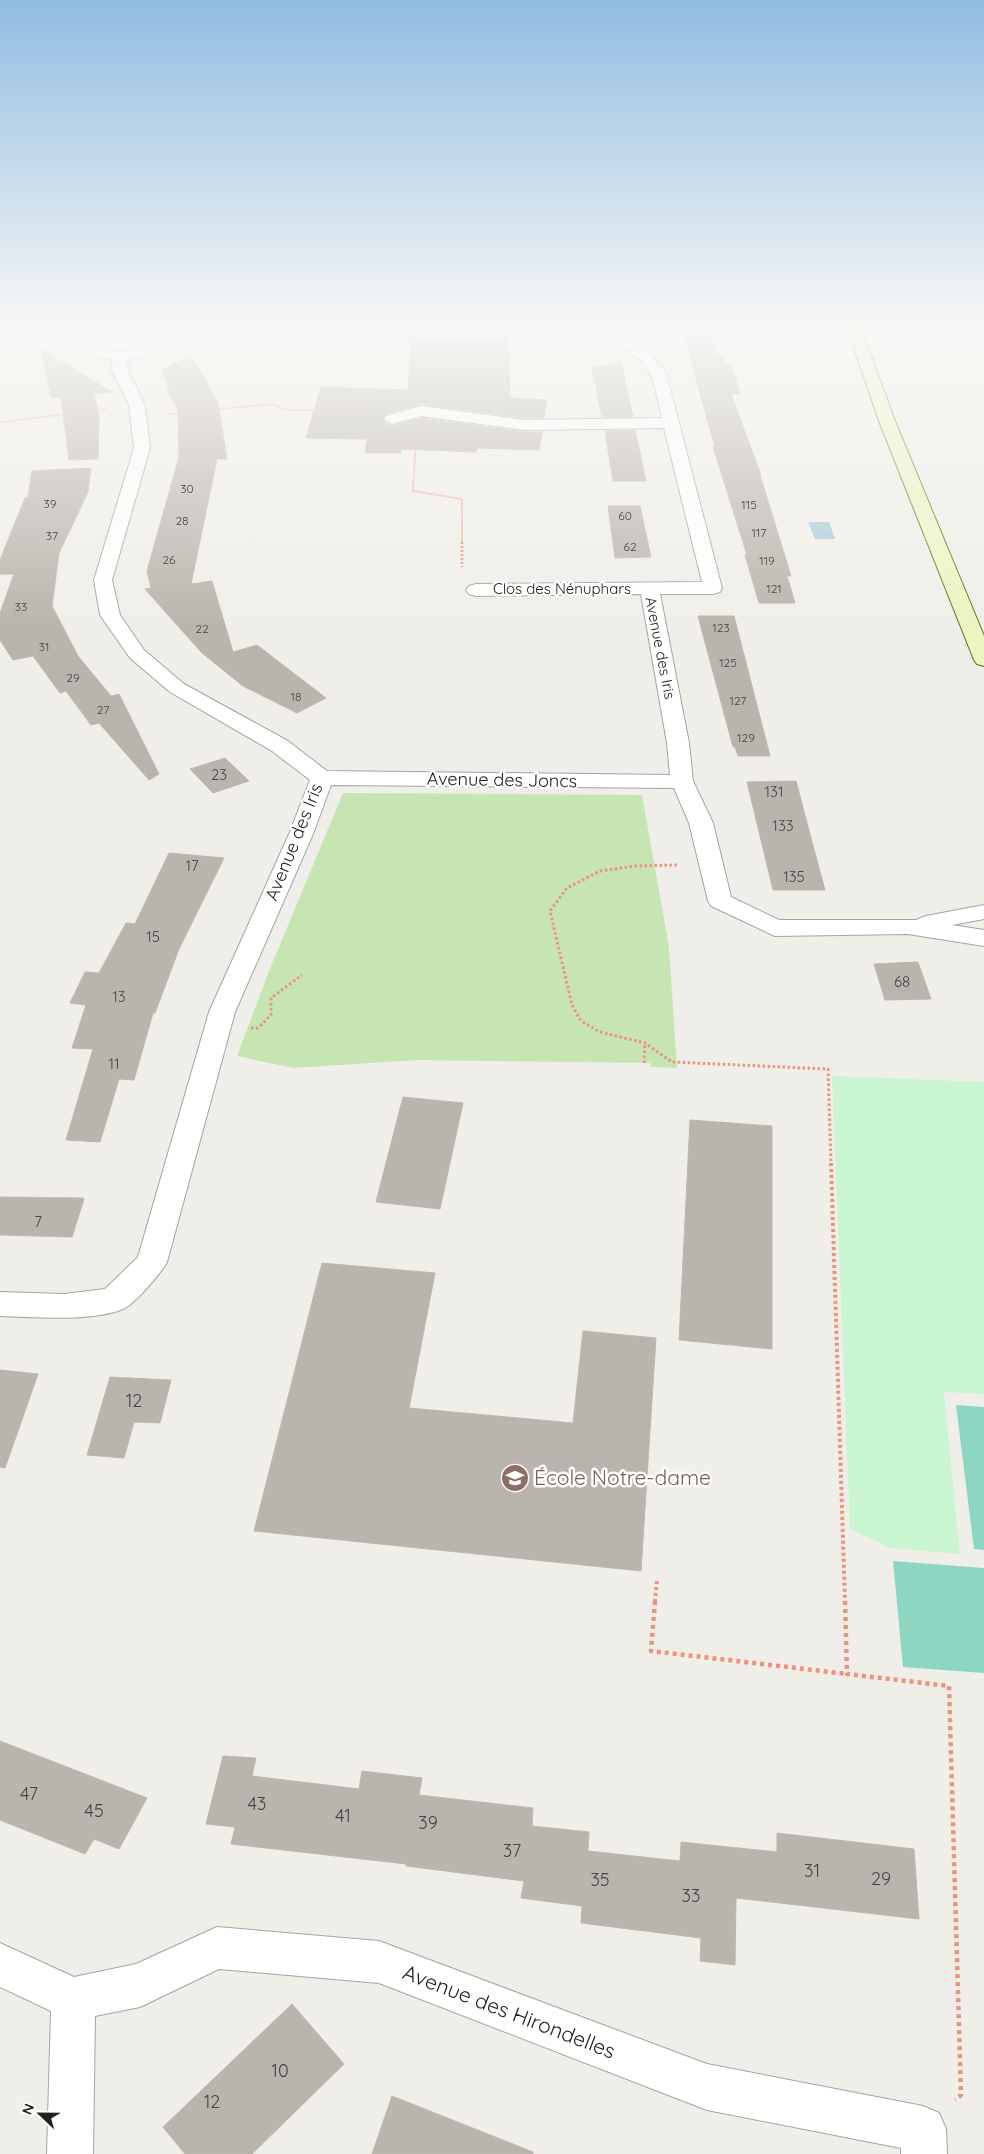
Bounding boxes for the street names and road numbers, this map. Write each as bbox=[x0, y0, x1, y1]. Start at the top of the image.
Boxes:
street label: Clos des Nénuphars bbox=[493, 579, 631, 598]
street label: Avenue des Iris bbox=[641, 595, 680, 701]
street label: Avenue des Joncs bbox=[427, 767, 577, 792]
street label: Avenue des Iris bbox=[260, 780, 328, 904]
street label: Avenue des Hirondelles bbox=[399, 1959, 619, 2064]

